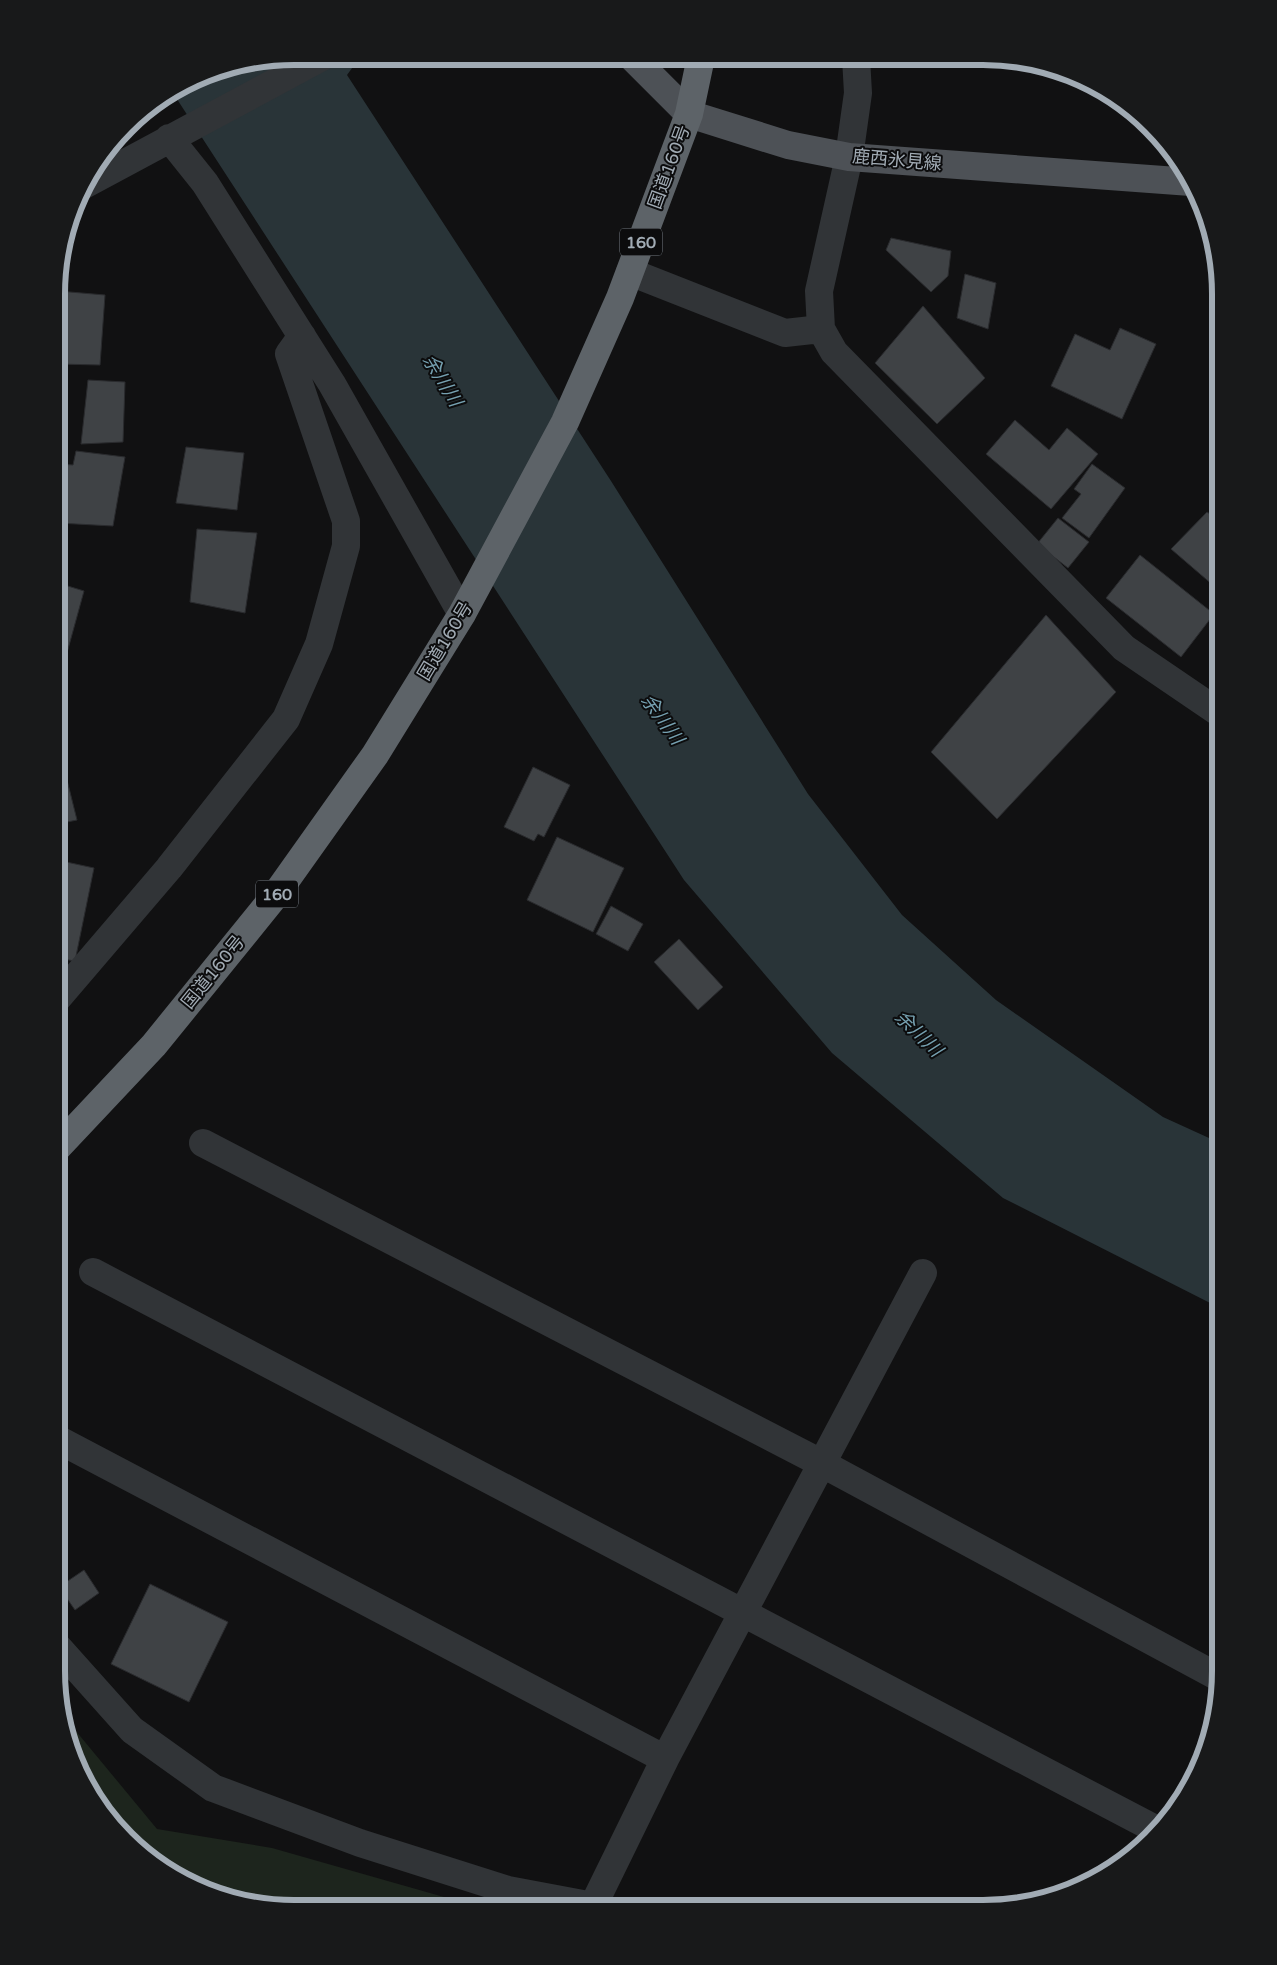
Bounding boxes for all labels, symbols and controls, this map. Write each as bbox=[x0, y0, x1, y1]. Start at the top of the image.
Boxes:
street label: 国道160号 bbox=[644, 122, 694, 212]
street label: 鹿西氷見線 bbox=[851, 145, 943, 175]
road number: 160 bbox=[620, 228, 662, 256]
water label: 余川川 bbox=[418, 350, 467, 412]
street label: 国道160号 bbox=[413, 598, 477, 684]
water label: 余川川 bbox=[637, 690, 689, 751]
road number: 160 bbox=[256, 881, 298, 908]
street label: 国道160号 bbox=[177, 931, 249, 1013]
water label: 余川川 bbox=[890, 1006, 948, 1063]

